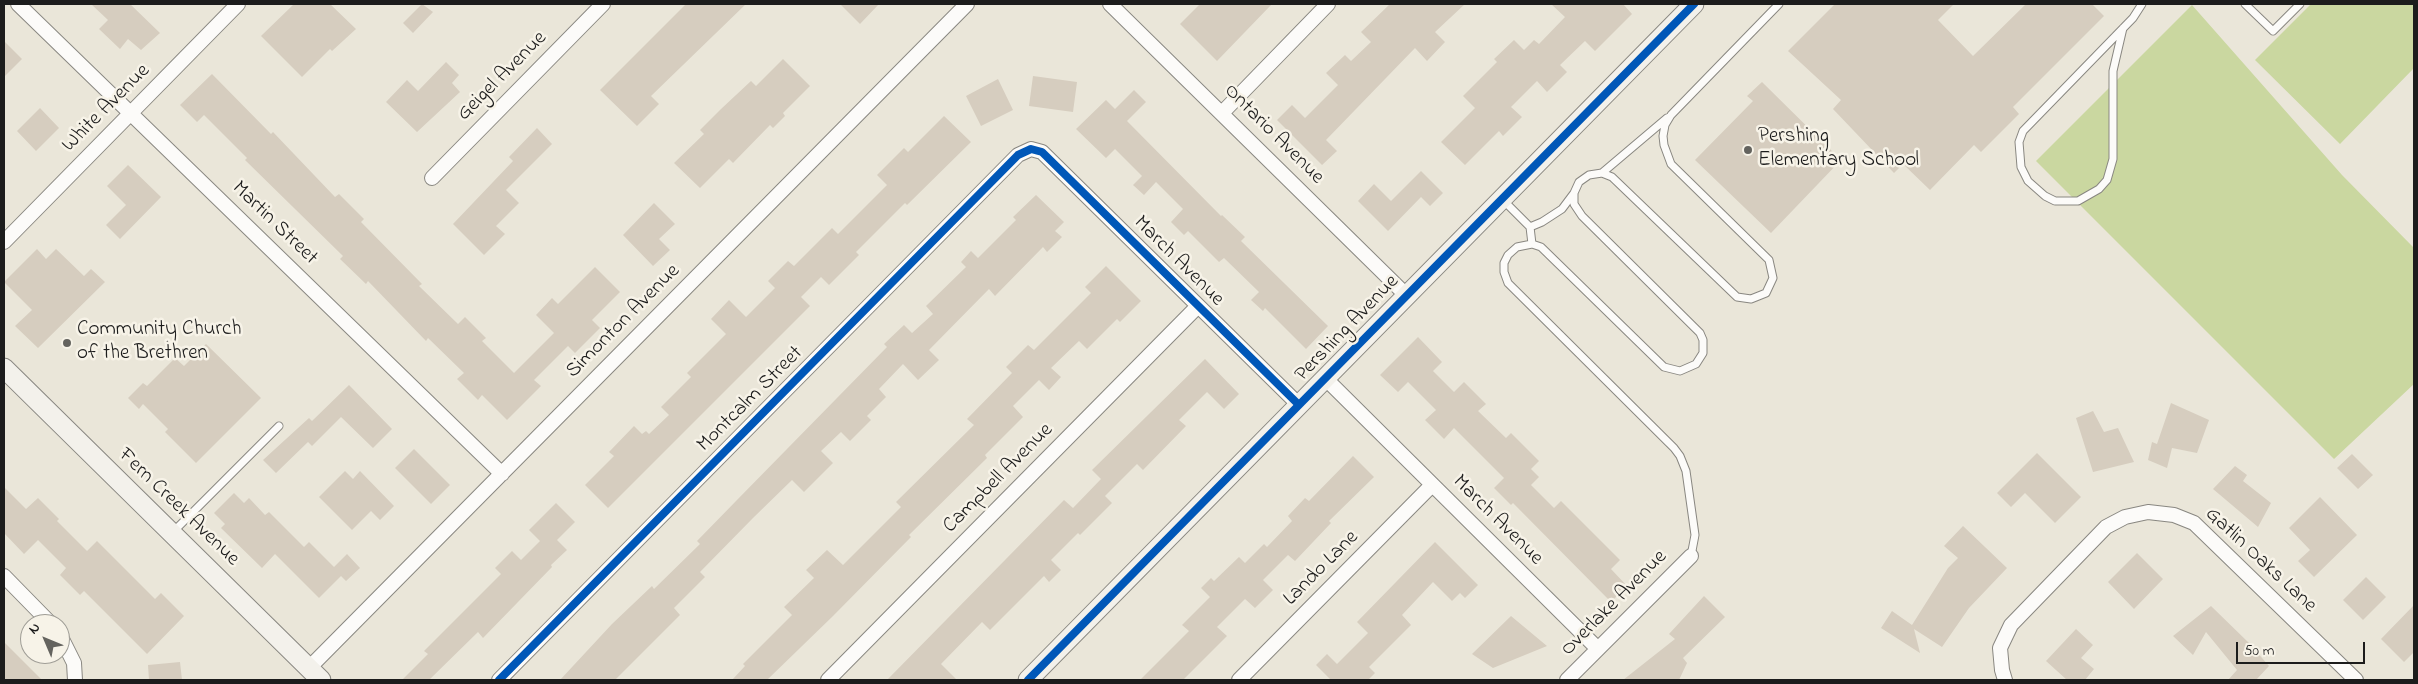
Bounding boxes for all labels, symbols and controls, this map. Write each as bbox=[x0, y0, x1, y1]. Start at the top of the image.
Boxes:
street label: Geigel Avenue bbox=[453, 27, 553, 127]
street label: White Avenue bbox=[58, 60, 156, 158]
street label: Ontario Avenue bbox=[1217, 79, 1329, 191]
place label: Pershing Elementary School bbox=[1758, 125, 1919, 175]
marker: Pershing Elementary School bbox=[1742, 144, 1754, 156]
street label: Martin Street bbox=[226, 177, 322, 271]
street label: March Avenue bbox=[1127, 211, 1229, 313]
street label: Simonton Avenue bbox=[562, 260, 686, 384]
street label: Pershing Avenue bbox=[1291, 270, 1405, 388]
place label: Community Church of the Brethren bbox=[77, 318, 241, 368]
marker: Community Church of the Brethren bbox=[61, 337, 73, 349]
street label: Montcalm Street bbox=[693, 342, 809, 458]
street label: Campbell Avenue bbox=[939, 419, 1059, 539]
street label: Fern Creek Avenue bbox=[112, 444, 244, 572]
street label: March Avenue bbox=[1446, 470, 1548, 572]
street label: Gatlin Oaks Lane bbox=[2199, 503, 2321, 619]
street label: Lando Lane bbox=[1279, 526, 1365, 612]
street label: Overlake Avenue bbox=[1557, 546, 1673, 662]
north arrow bbox=[20, 614, 70, 664]
text: N bbox=[24, 618, 46, 640]
scale bar bbox=[2238, 632, 2367, 664]
text: 50 m bbox=[2244, 640, 2274, 662]

